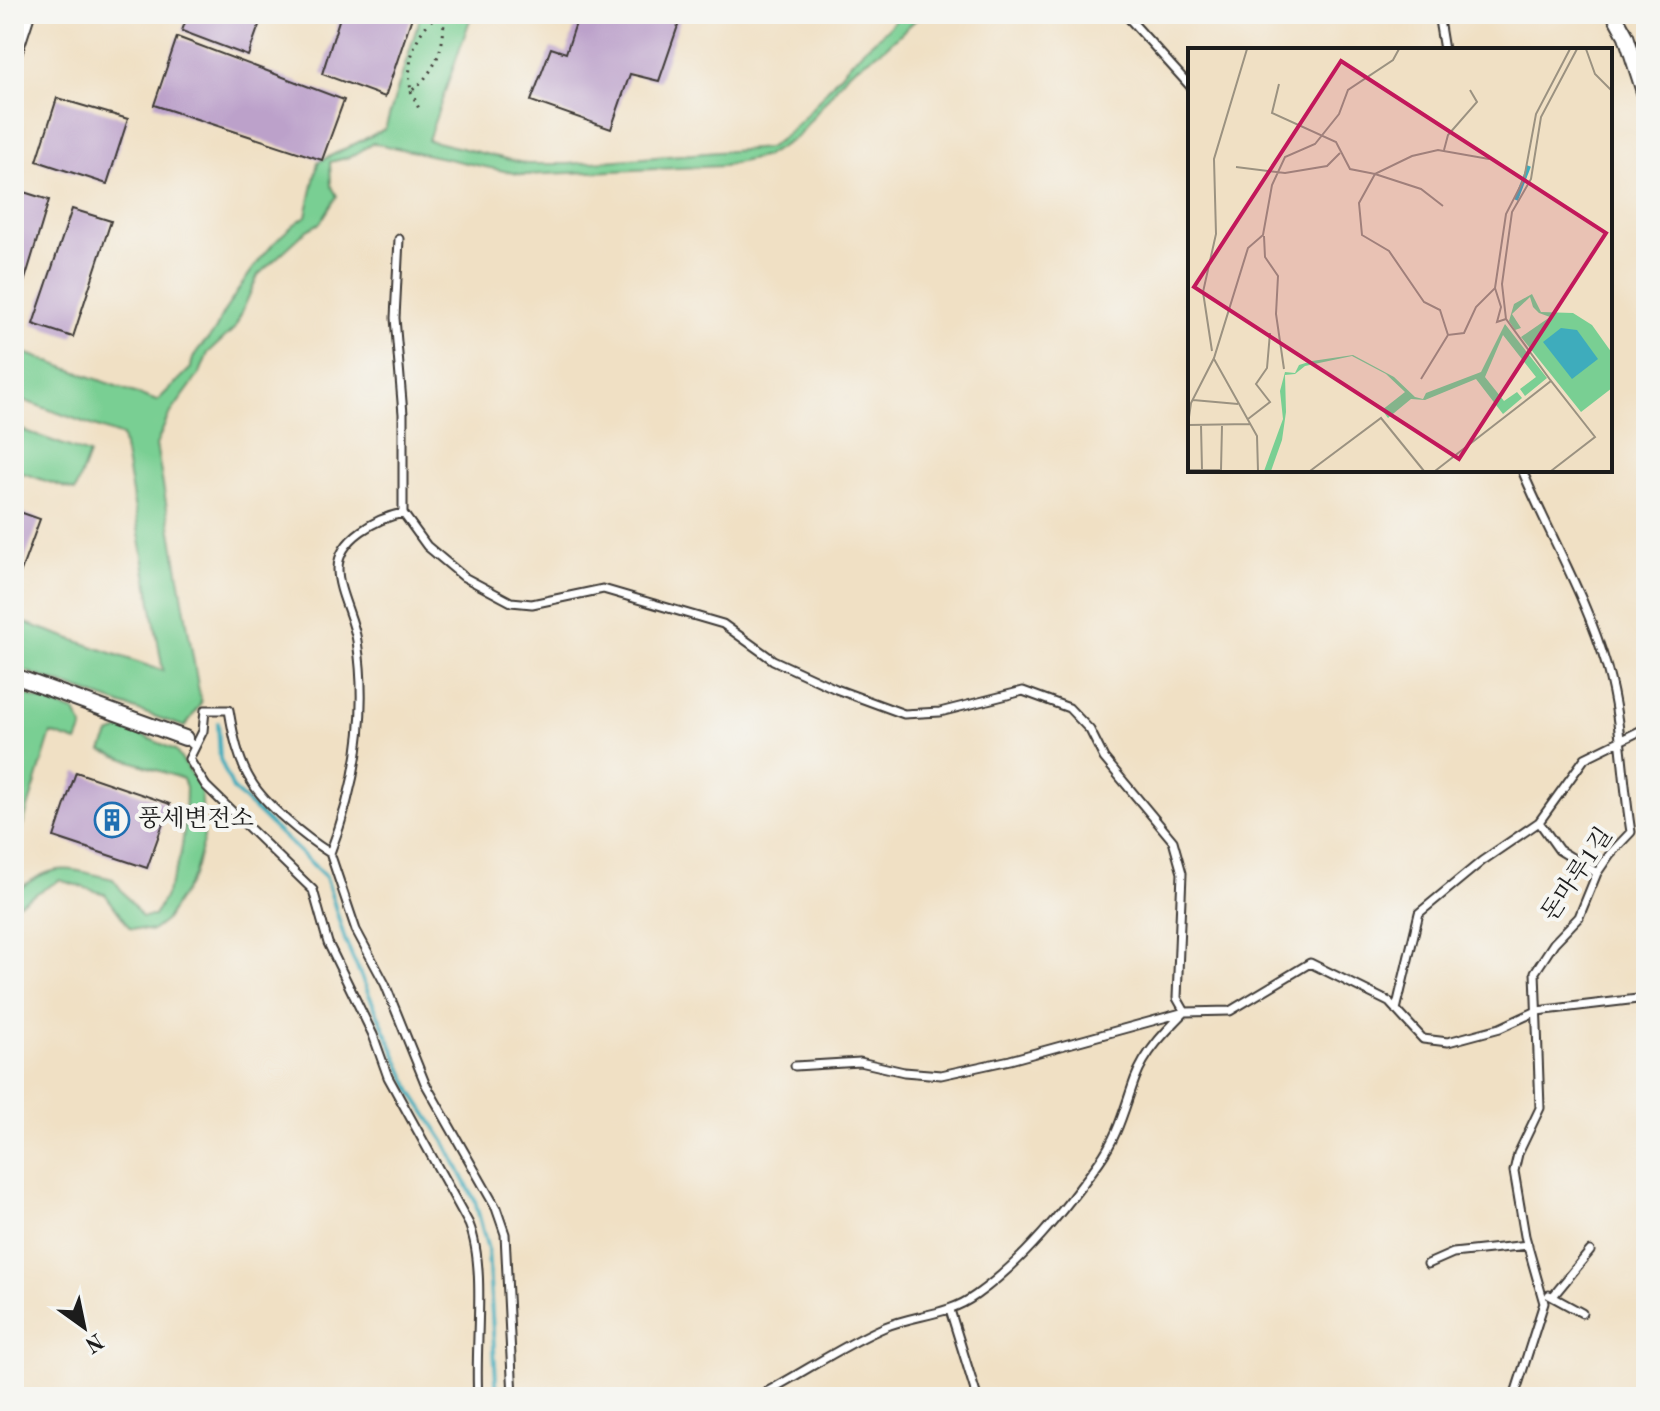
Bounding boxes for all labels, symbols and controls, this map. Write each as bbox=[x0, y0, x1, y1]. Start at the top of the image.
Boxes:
inset map bbox=[1188, 48, 1612, 472]
building icon: 풍세변전소 bbox=[93, 801, 131, 839]
place label: 풍세변전소 bbox=[138, 806, 254, 832]
street label: 돈마루1길 bbox=[1537, 823, 1618, 926]
north arrow bbox=[44, 1287, 124, 1367]
text: N bbox=[81, 1328, 107, 1356]

